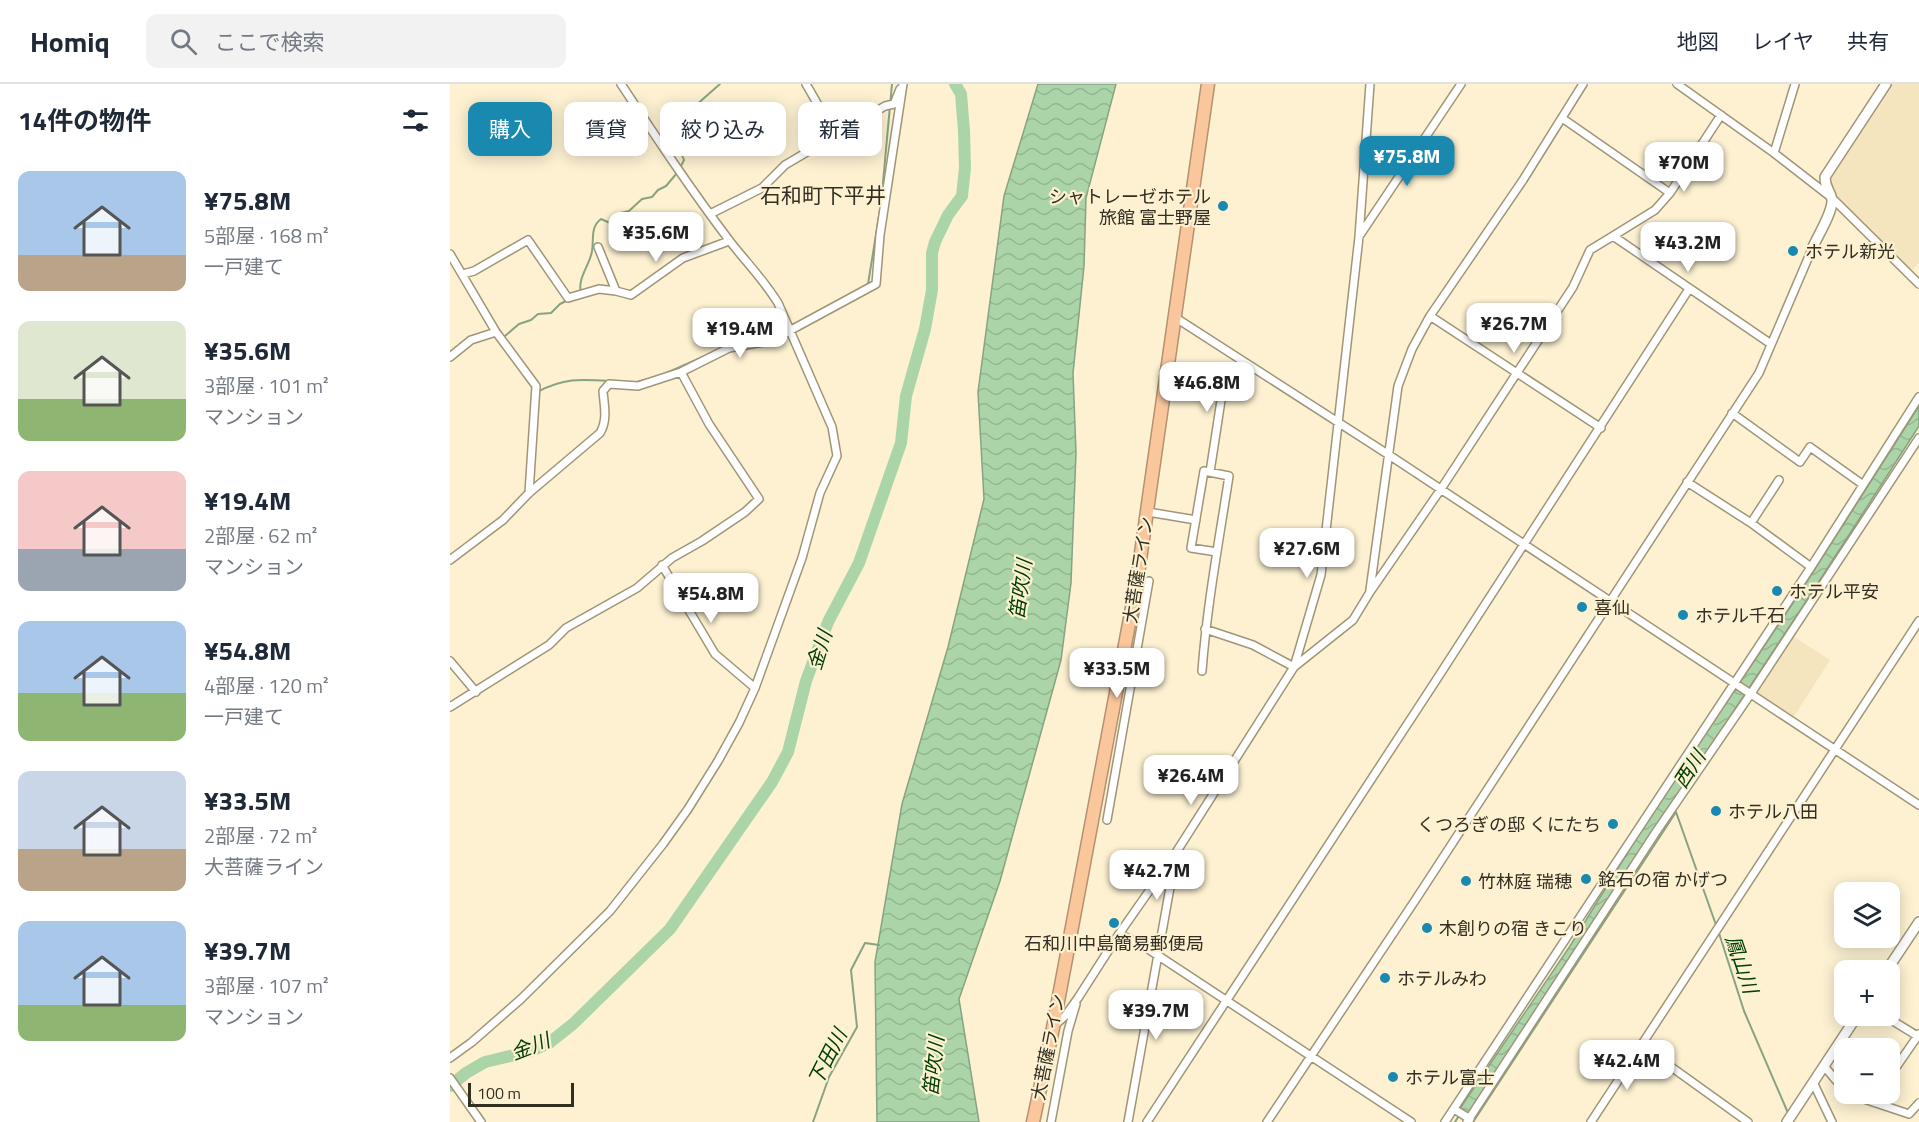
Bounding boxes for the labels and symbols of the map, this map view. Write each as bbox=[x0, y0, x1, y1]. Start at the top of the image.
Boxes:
pin: ¥75.8M bbox=[1358, 136, 1456, 187]
pin: ¥70M bbox=[1648, 142, 1720, 193]
district label: 石和町下平井 bbox=[760, 179, 886, 211]
place label: シャトレーゼホテル 旅館 富士野屋 bbox=[1049, 183, 1211, 231]
marker: シャトレーゼホテル 旅館 富士野屋 bbox=[1216, 199, 1230, 213]
pin: ¥35.6M bbox=[607, 212, 705, 263]
pin: ¥43.2M bbox=[1639, 222, 1737, 273]
place label: ホテル新光 bbox=[1805, 238, 1895, 265]
marker: ホテル新光 bbox=[1786, 244, 1800, 258]
pin: ¥26.7M bbox=[1465, 303, 1563, 354]
pin: ¥19.4M bbox=[691, 308, 789, 359]
pin: ¥46.8M bbox=[1158, 362, 1256, 413]
street label: 大菩薩ライン bbox=[1116, 515, 1160, 625]
pin: ¥27.6M bbox=[1258, 528, 1356, 579]
water label: 笛吹川 bbox=[1000, 555, 1040, 621]
pin: ¥54.8M bbox=[662, 573, 760, 624]
place label: ホテル平安 bbox=[1789, 578, 1879, 605]
marker: ホテル平安 bbox=[1770, 584, 1784, 598]
place label: 喜仙 bbox=[1594, 594, 1630, 621]
marker: 喜仙 bbox=[1575, 600, 1589, 614]
place label: ホテル千石 bbox=[1695, 602, 1785, 629]
marker: ホテル千石 bbox=[1676, 608, 1690, 622]
water label: 金川 bbox=[798, 624, 840, 674]
pin: ¥33.5M bbox=[1068, 648, 1166, 699]
water label: 西川 bbox=[1665, 742, 1714, 794]
pin: ¥26.4M bbox=[1142, 755, 1240, 806]
place label: ホテル八田 bbox=[1728, 798, 1818, 825]
marker: ホテル八田 bbox=[1709, 804, 1723, 818]
place label: くつろぎの邸 くにたち bbox=[1417, 811, 1601, 838]
marker: くつろぎの邸 くにたち bbox=[1606, 817, 1620, 831]
pin: ¥42.7M bbox=[1108, 850, 1206, 901]
place label: 銘石の宿 かげつ bbox=[1598, 866, 1728, 893]
place label: 竹林庭 瑞穂 bbox=[1478, 868, 1572, 895]
marker: 銘石の宿 かげつ bbox=[1579, 872, 1593, 886]
marker: 竹林庭 瑞穂 bbox=[1459, 874, 1473, 888]
place label: 木創りの宿 きこり bbox=[1439, 915, 1587, 942]
marker: 石和川中島簡易郵便局 bbox=[1107, 916, 1121, 930]
marker: 木創りの宿 きこり bbox=[1420, 921, 1434, 935]
place label: 石和川中島簡易郵便局 bbox=[1024, 930, 1204, 957]
water label: 鳳山川 bbox=[1718, 931, 1767, 999]
place label: ホテルみわ bbox=[1397, 965, 1487, 992]
marker: ホテルみわ bbox=[1378, 971, 1392, 985]
pin: ¥39.7M bbox=[1107, 990, 1205, 1041]
street label: 大菩薩ライン bbox=[1024, 991, 1072, 1103]
water label: 下田川 bbox=[800, 1021, 855, 1091]
water label: 金川 bbox=[506, 1024, 556, 1068]
water label: 笛吹川 bbox=[914, 1033, 952, 1097]
pin: ¥42.4M bbox=[1578, 1040, 1676, 1091]
place label: ホテル富士 bbox=[1405, 1064, 1495, 1091]
marker: ホテル富士 bbox=[1386, 1070, 1400, 1084]
scale bar bbox=[468, 1080, 574, 1108]

